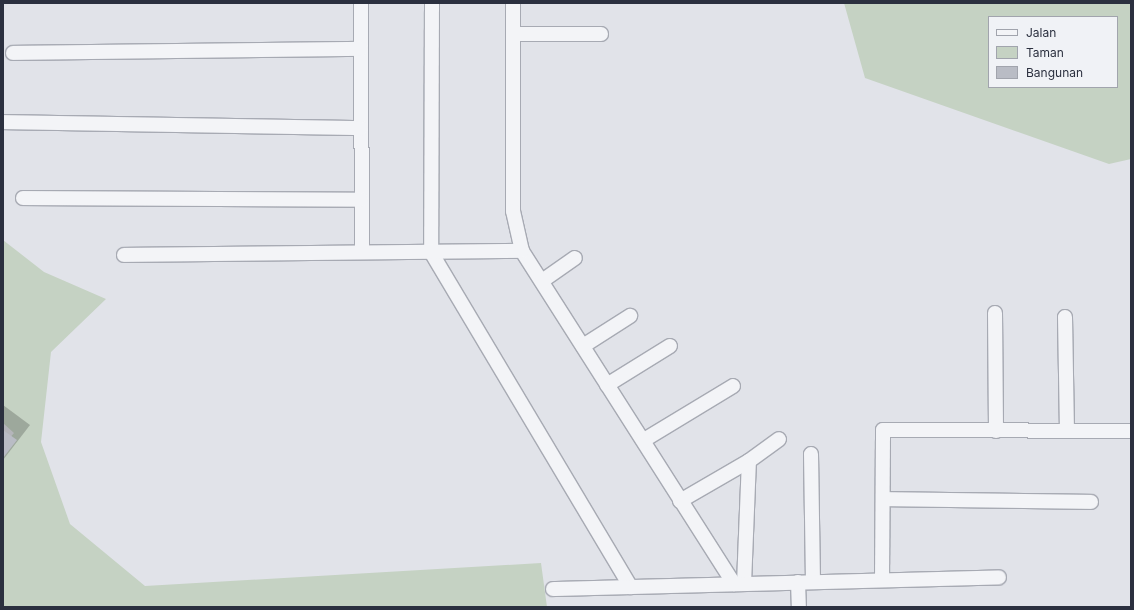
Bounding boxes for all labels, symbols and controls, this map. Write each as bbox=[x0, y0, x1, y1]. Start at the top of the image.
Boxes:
legend bbox=[988, 16, 1118, 88]
text: Jalan bbox=[1026, 25, 1056, 40]
text: Taman bbox=[1026, 45, 1064, 60]
text: Bangunan bbox=[1026, 65, 1083, 80]

